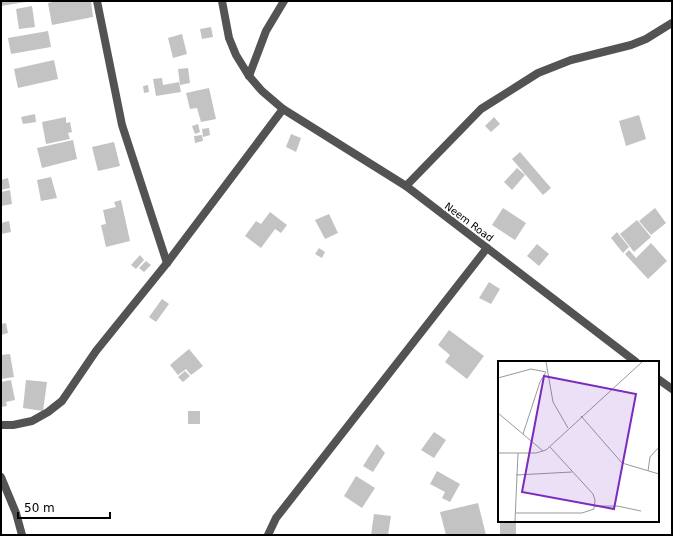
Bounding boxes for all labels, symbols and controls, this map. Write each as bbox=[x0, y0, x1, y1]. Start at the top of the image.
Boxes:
street label: Neem Road bbox=[443, 200, 495, 244]
inset map bbox=[498, 361, 659, 522]
scale bar bbox=[18, 494, 110, 520]
text: 50 m bbox=[24, 501, 55, 515]

